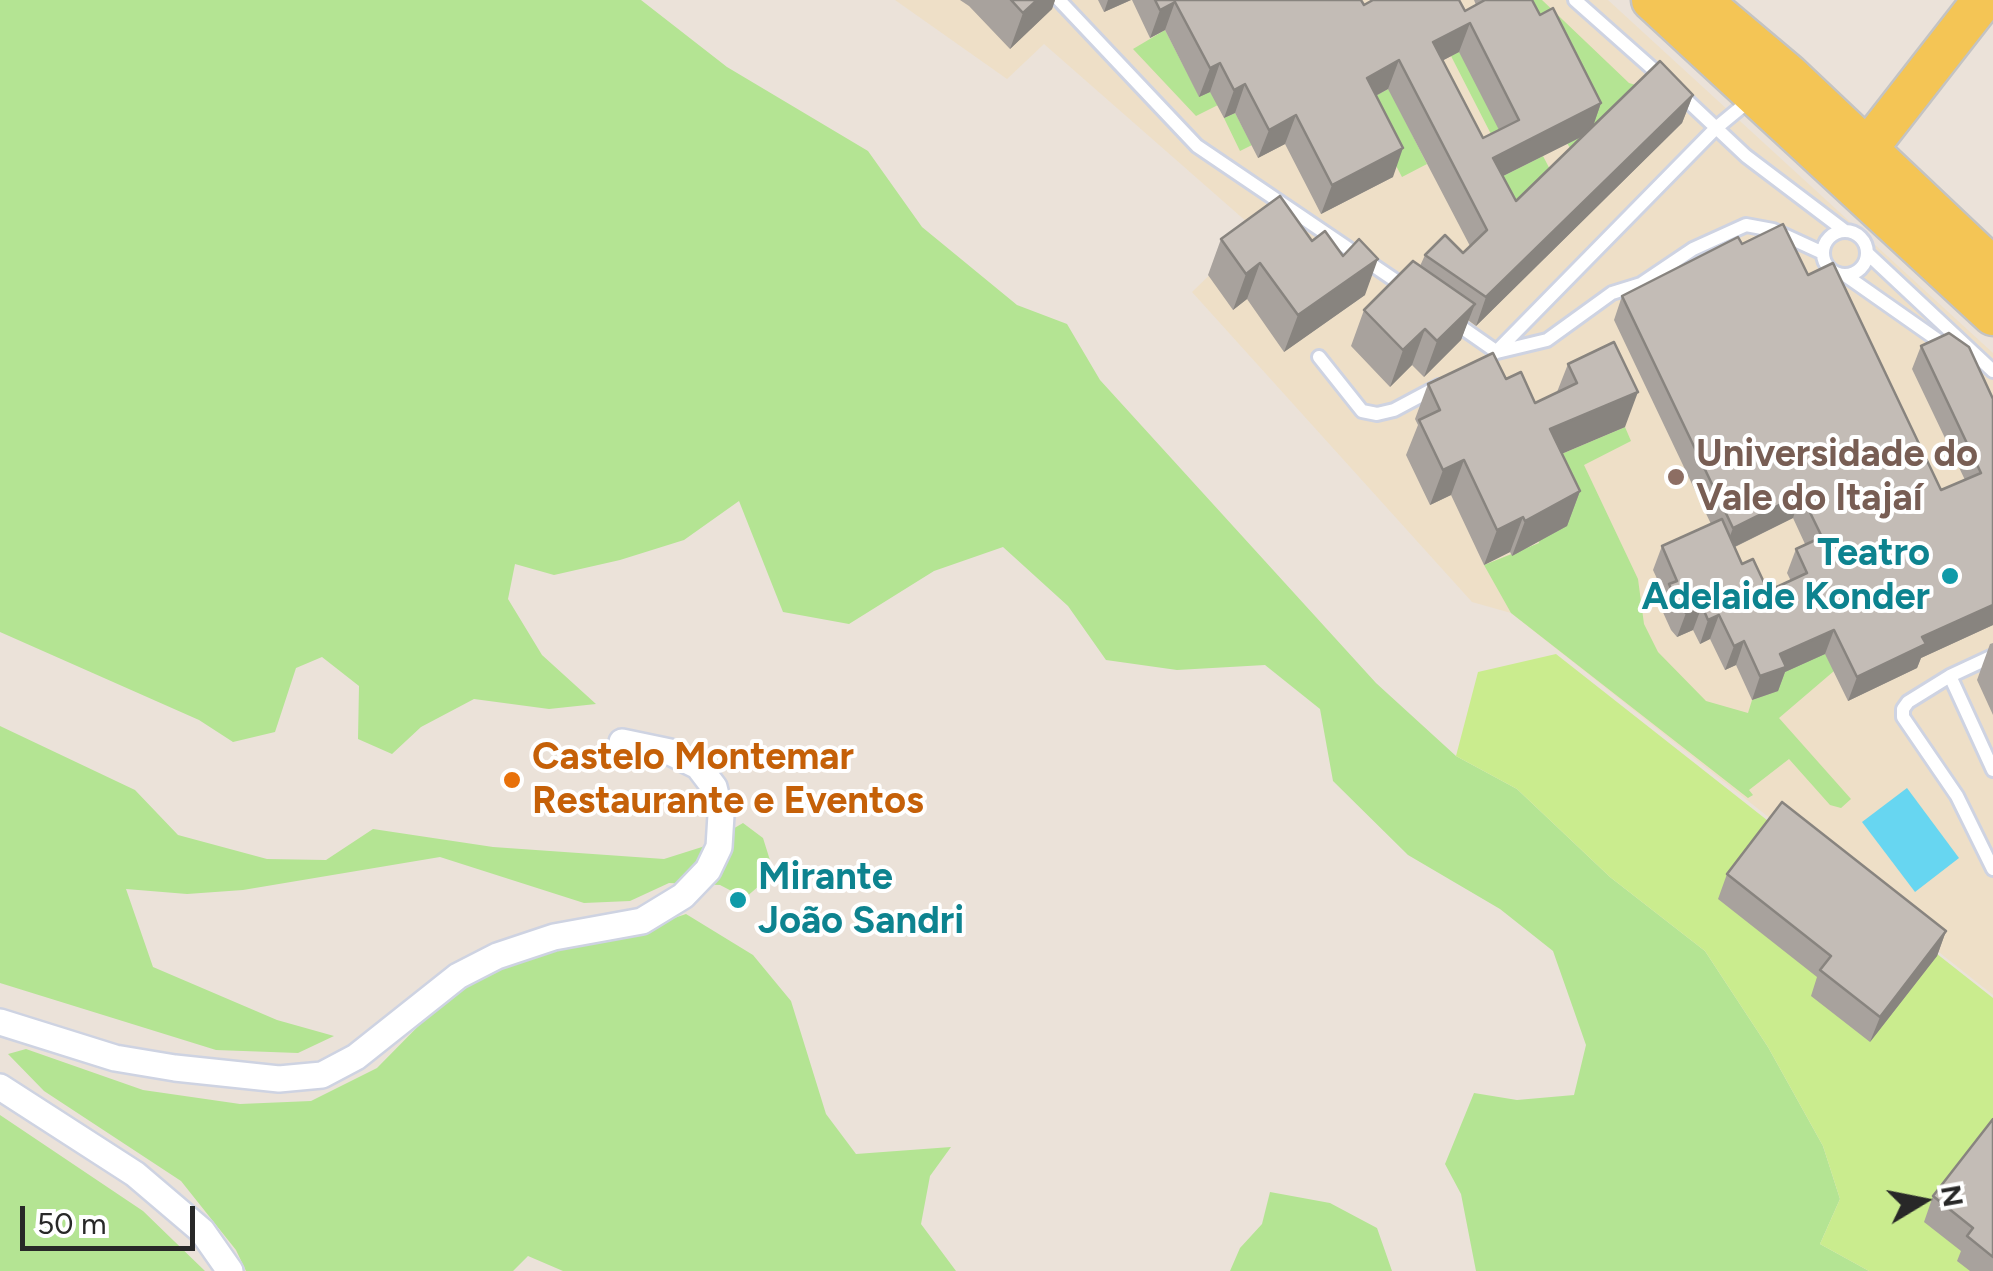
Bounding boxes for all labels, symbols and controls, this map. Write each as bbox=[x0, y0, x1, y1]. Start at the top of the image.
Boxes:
place label: Universidade do Vale do Itajaí bbox=[1696, 432, 1978, 522]
marker: Universidade do Vale do Itajaí bbox=[1665, 466, 1687, 488]
place label: Teatro Adelaide Konder bbox=[1641, 531, 1930, 620]
marker: Teatro Adelaide Konder bbox=[1939, 565, 1961, 587]
place label: Castelo Montemar Restaurante e Eventos bbox=[532, 735, 924, 824]
marker: Castelo Montemar Restaurante e Eventos bbox=[501, 769, 523, 791]
place label: Mirante João Sandri bbox=[758, 855, 964, 944]
marker: Mirante João Sandri bbox=[727, 889, 749, 911]
north arrow bbox=[1873, 1151, 1973, 1251]
text: N bbox=[1934, 1182, 1971, 1209]
scale bar bbox=[25, 1186, 200, 1248]
text: 50 m bbox=[37, 1205, 106, 1242]

